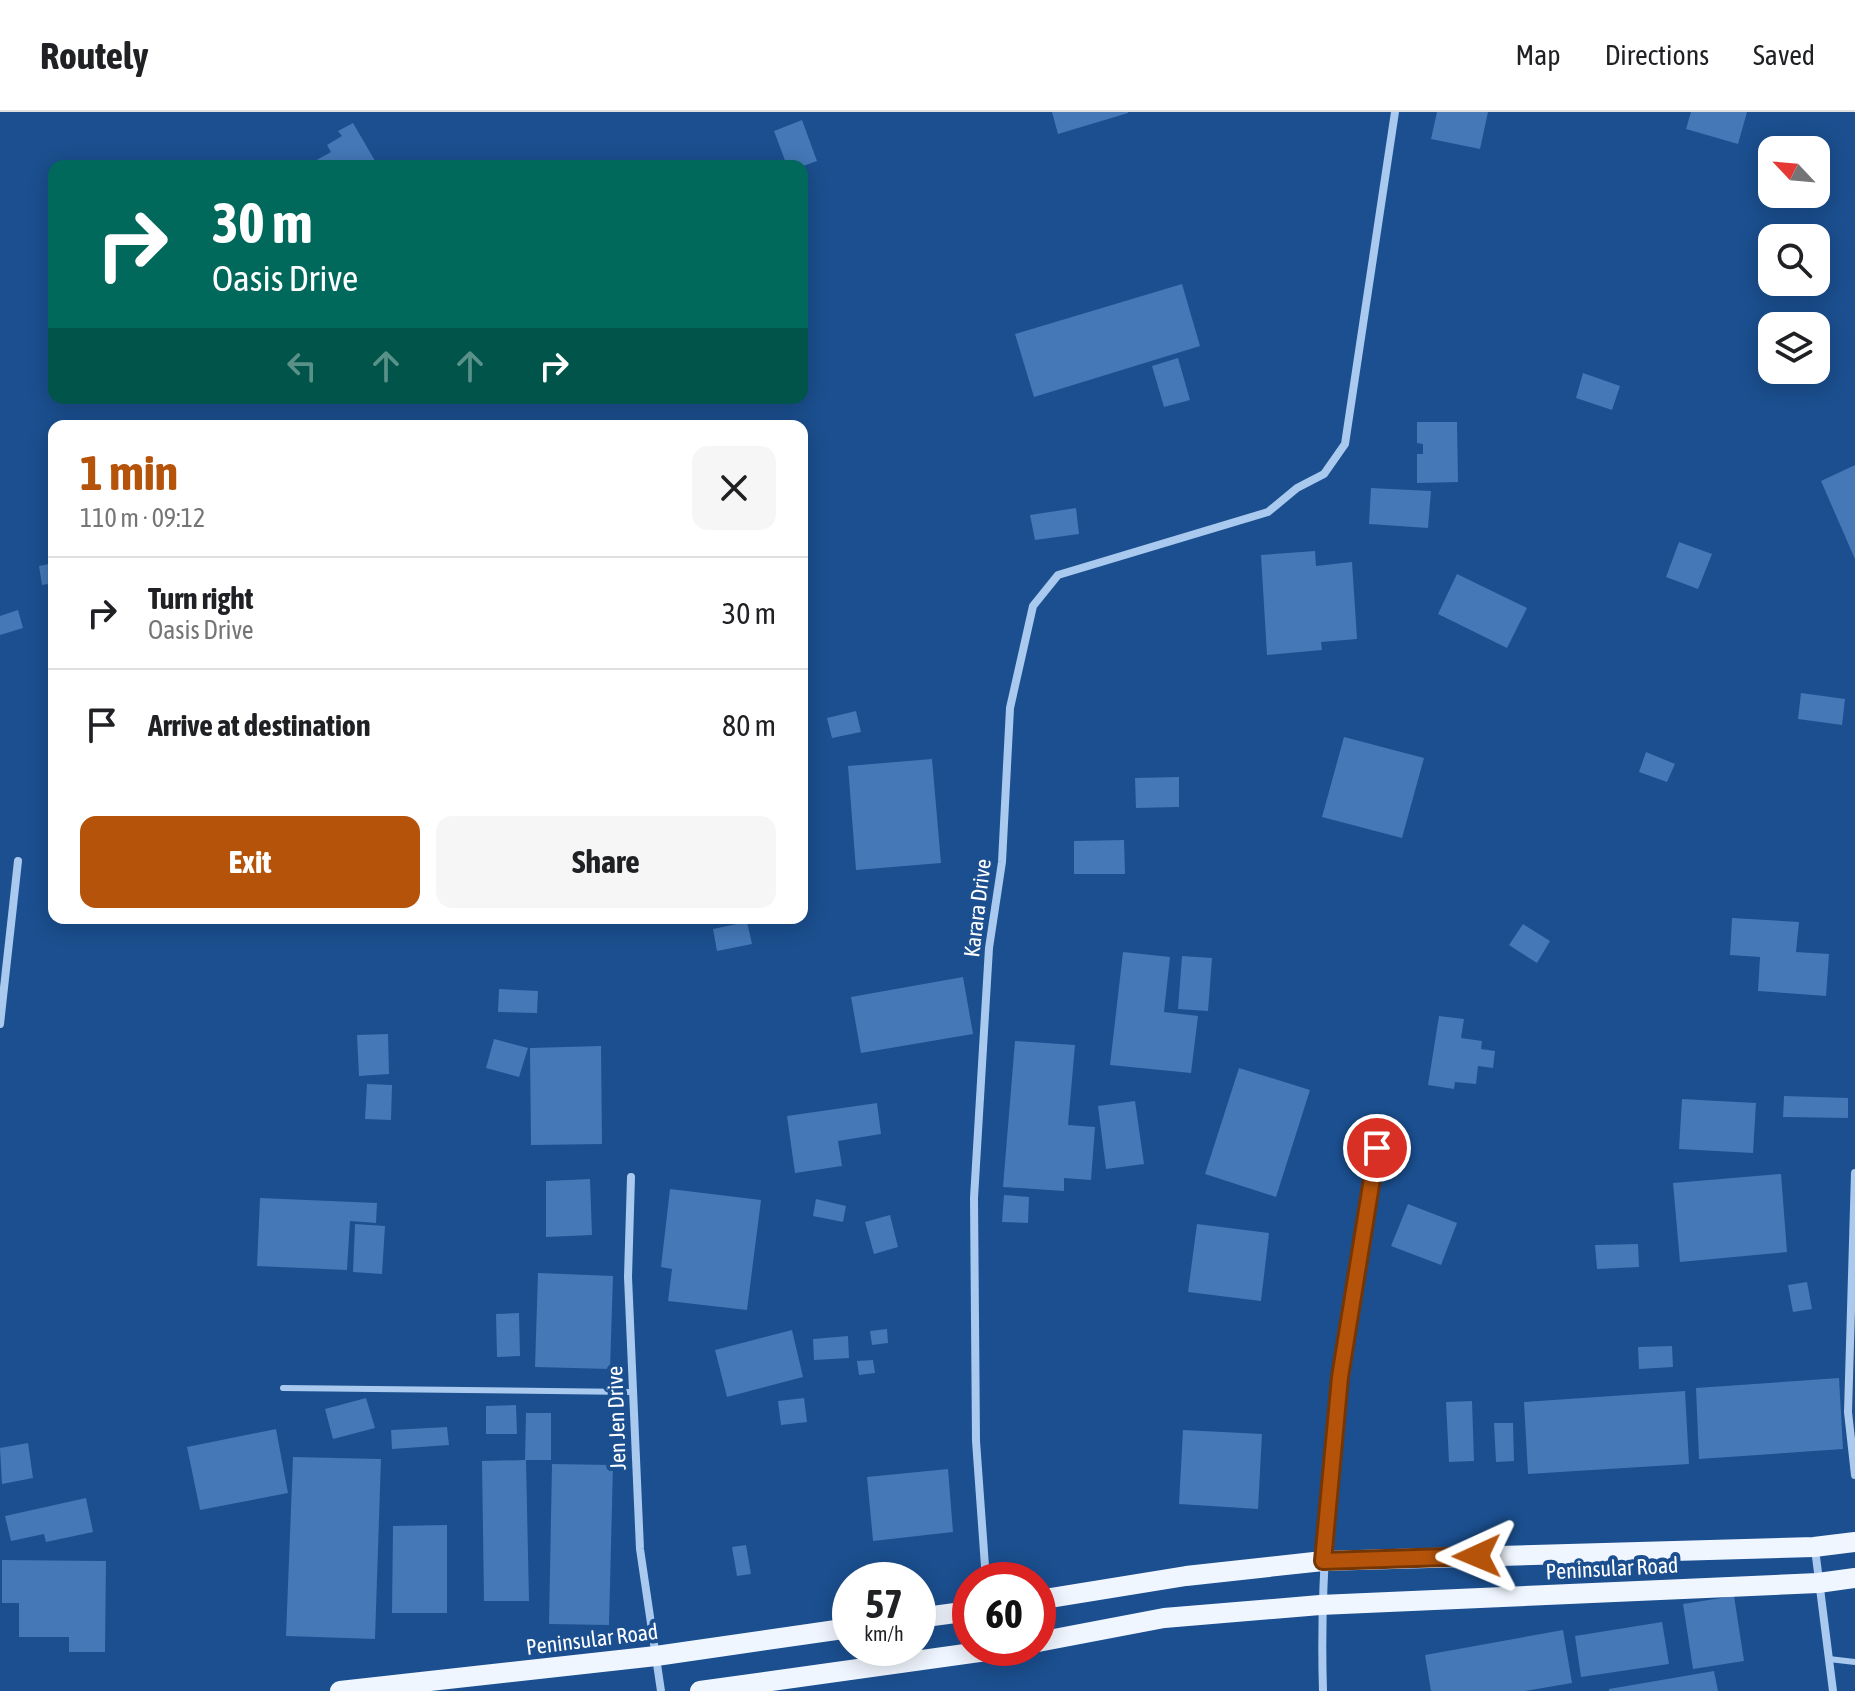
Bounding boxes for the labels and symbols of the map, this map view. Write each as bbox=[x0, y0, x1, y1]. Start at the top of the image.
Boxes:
north arrow bbox=[1758, 136, 1830, 208]
street label: Karara Drive bbox=[958, 857, 996, 959]
pin bbox=[1343, 1114, 1411, 1182]
street label: Jen Jen Drive bbox=[601, 1366, 631, 1470]
position arrow bbox=[1435, 1514, 1519, 1598]
street label: Peninsular Road bbox=[1545, 1552, 1679, 1584]
speed limit sign: 60 bbox=[952, 1562, 1056, 1666]
street label: Peninsular Road bbox=[524, 1618, 660, 1660]

